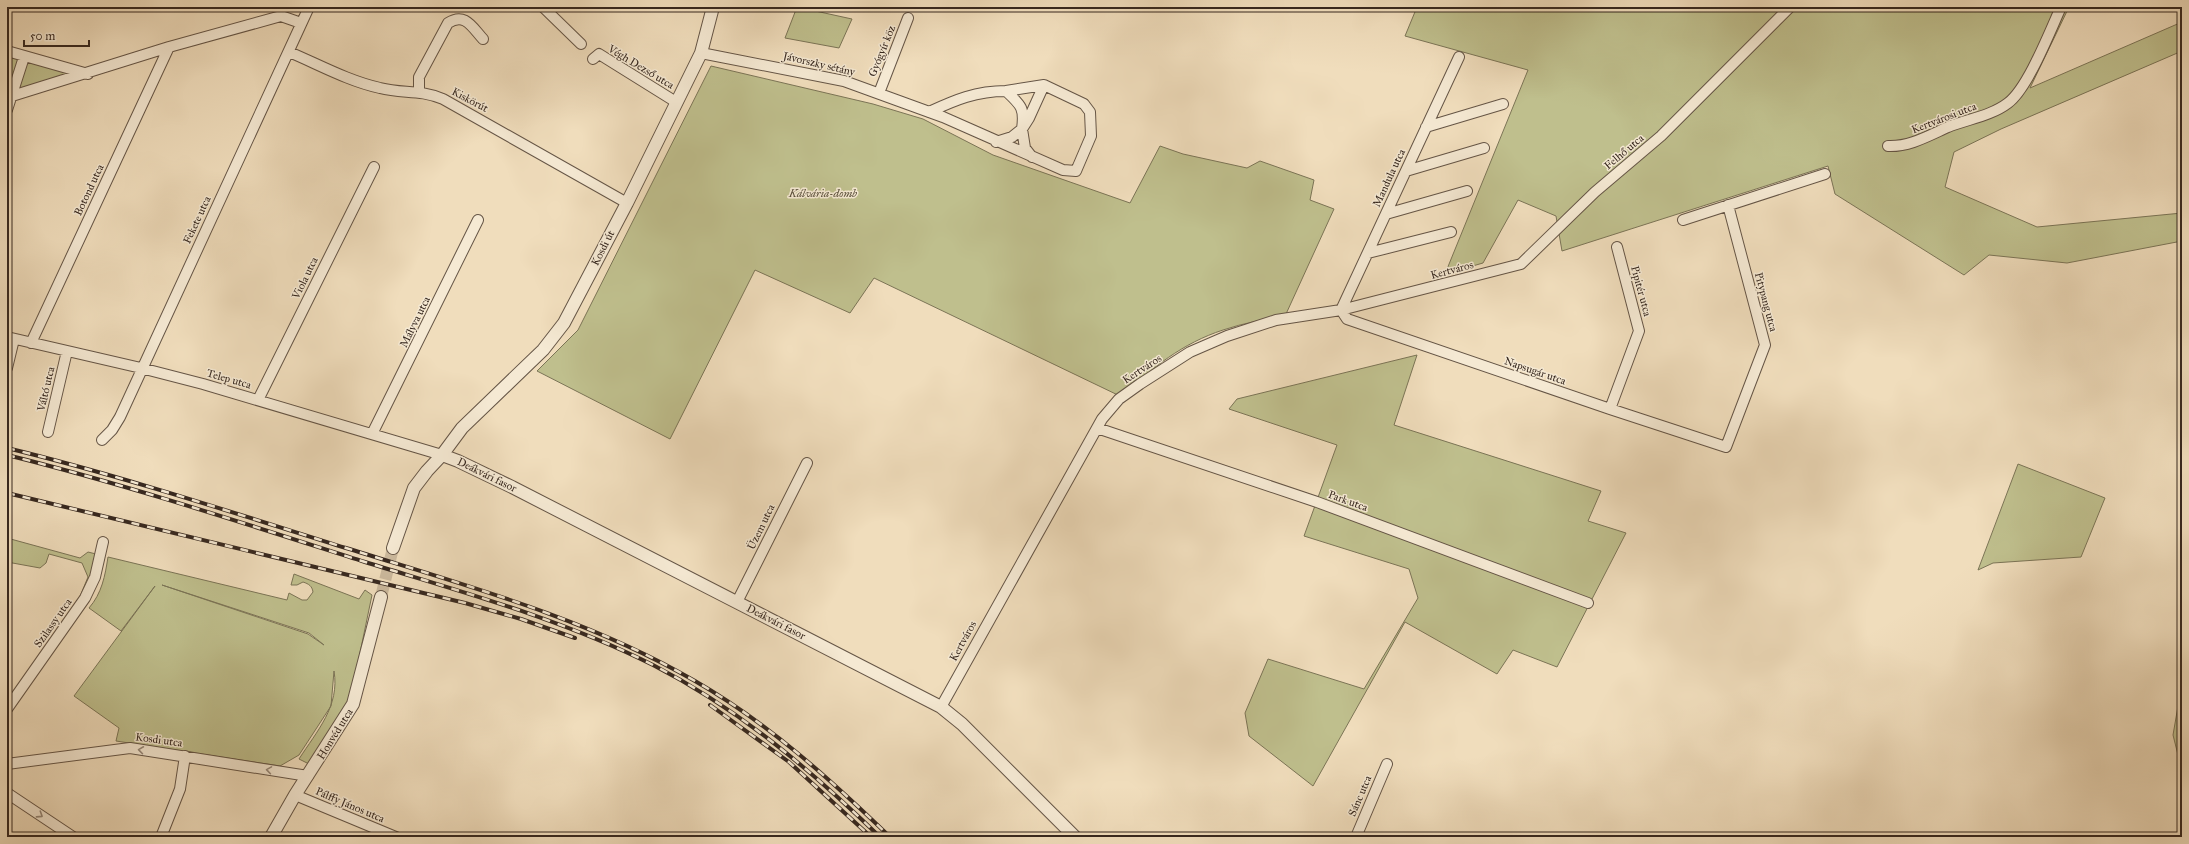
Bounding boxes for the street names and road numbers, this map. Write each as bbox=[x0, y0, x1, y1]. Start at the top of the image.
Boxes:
street label: Gyógyír köz bbox=[866, 23, 898, 79]
street label: Végh Dezső utca bbox=[605, 42, 677, 92]
street label: Jávorszky sétány bbox=[781, 49, 857, 80]
street label: Kiskörút bbox=[450, 85, 491, 115]
street label: Kertvárosi utca bbox=[1910, 100, 1979, 136]
street label: Felhő utca bbox=[1602, 131, 1647, 172]
street label: Mandula utca bbox=[1370, 147, 1408, 209]
street label: Botond utca bbox=[71, 162, 107, 218]
street label: Fekete utca bbox=[180, 194, 214, 246]
street label: Kosdi út bbox=[589, 228, 617, 268]
street label: Viola utca bbox=[289, 255, 321, 302]
street label: Kertváros bbox=[1429, 258, 1475, 282]
street label: Pipitér utca bbox=[1628, 264, 1654, 318]
street label: Pitypang utca bbox=[1752, 271, 1780, 333]
street label: Mályva utca bbox=[397, 294, 433, 350]
street label: Kertváros bbox=[1120, 352, 1164, 386]
street label: Napsugár utca bbox=[1502, 354, 1568, 388]
street label: Váltó utca bbox=[34, 365, 58, 414]
street label: Telep utca bbox=[205, 366, 253, 392]
street label: Deákvári fasor bbox=[455, 455, 520, 495]
street label: Park utca bbox=[1326, 488, 1370, 514]
street label: Üzem utca bbox=[744, 501, 778, 552]
street label: Szilassy utca bbox=[31, 596, 75, 650]
street label: Deákvári fasor bbox=[744, 602, 808, 643]
street label: Kertváros bbox=[947, 619, 979, 663]
street label: Honvéd utca bbox=[314, 706, 356, 762]
street label: Kosdi utca bbox=[135, 730, 184, 750]
street label: Sánc utca bbox=[1346, 773, 1375, 818]
street label: Pálffy János utca bbox=[313, 785, 387, 826]

